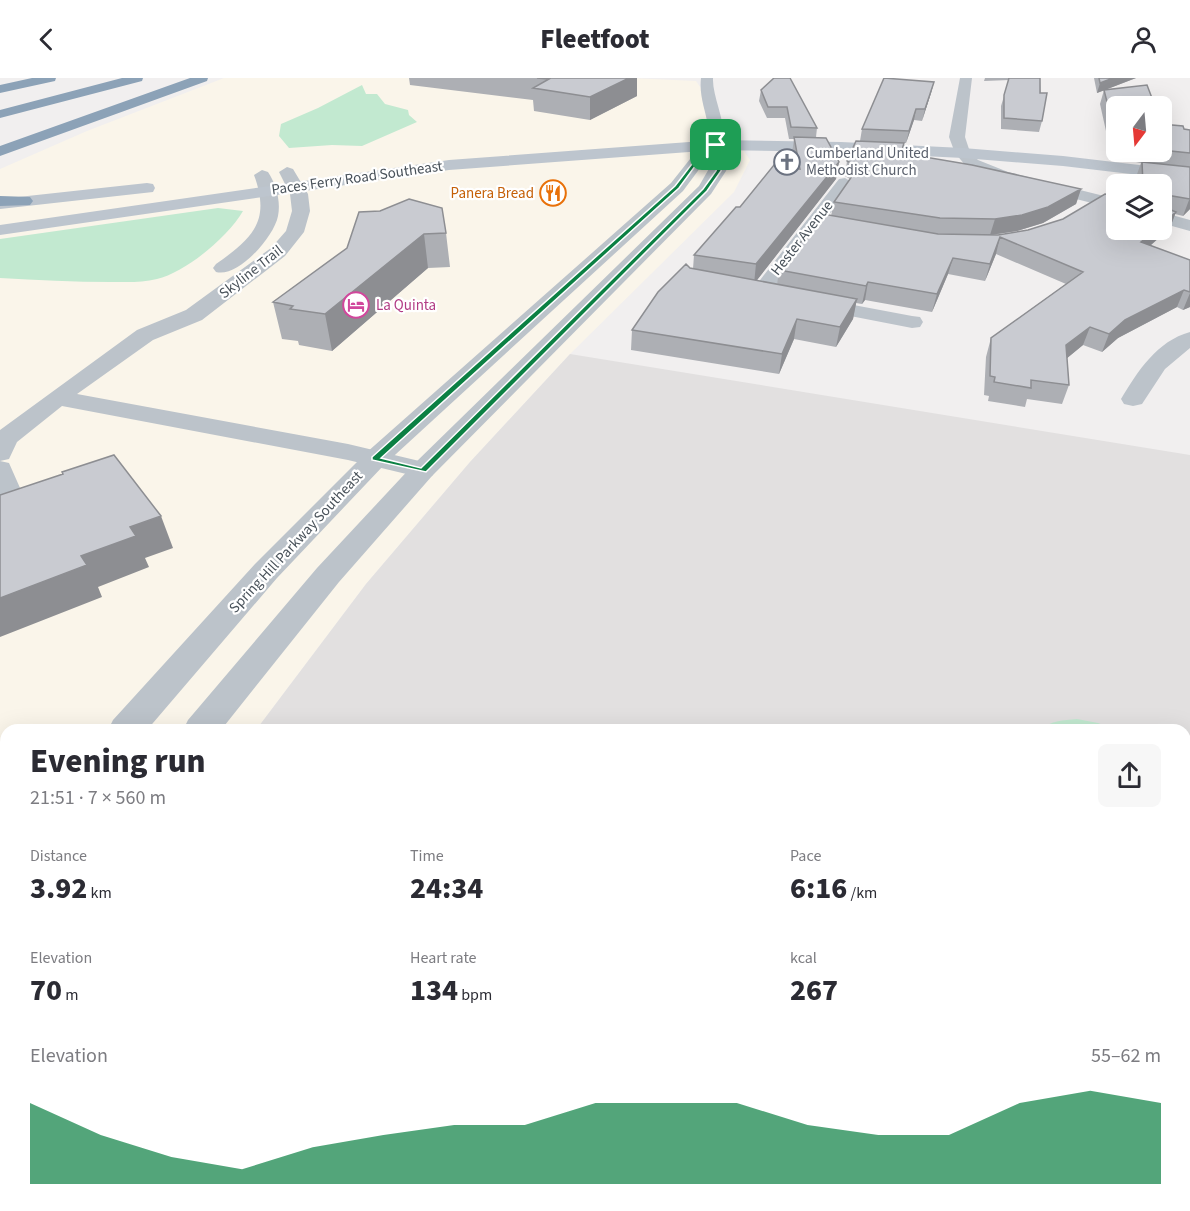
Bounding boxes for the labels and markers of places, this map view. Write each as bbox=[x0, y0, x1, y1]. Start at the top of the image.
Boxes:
pin bbox=[690, 119, 741, 170]
place label: Cumberland United Methodist Church bbox=[806, 143, 929, 181]
church icon: Cumberland United Methodist Church bbox=[772, 147, 802, 177]
restaurant icon: Panera Bread bbox=[538, 178, 568, 208]
place label: Panera Bread bbox=[451, 183, 534, 204]
hotel icon: La Quinta bbox=[341, 290, 371, 320]
place label: La Quinta bbox=[376, 295, 436, 316]

